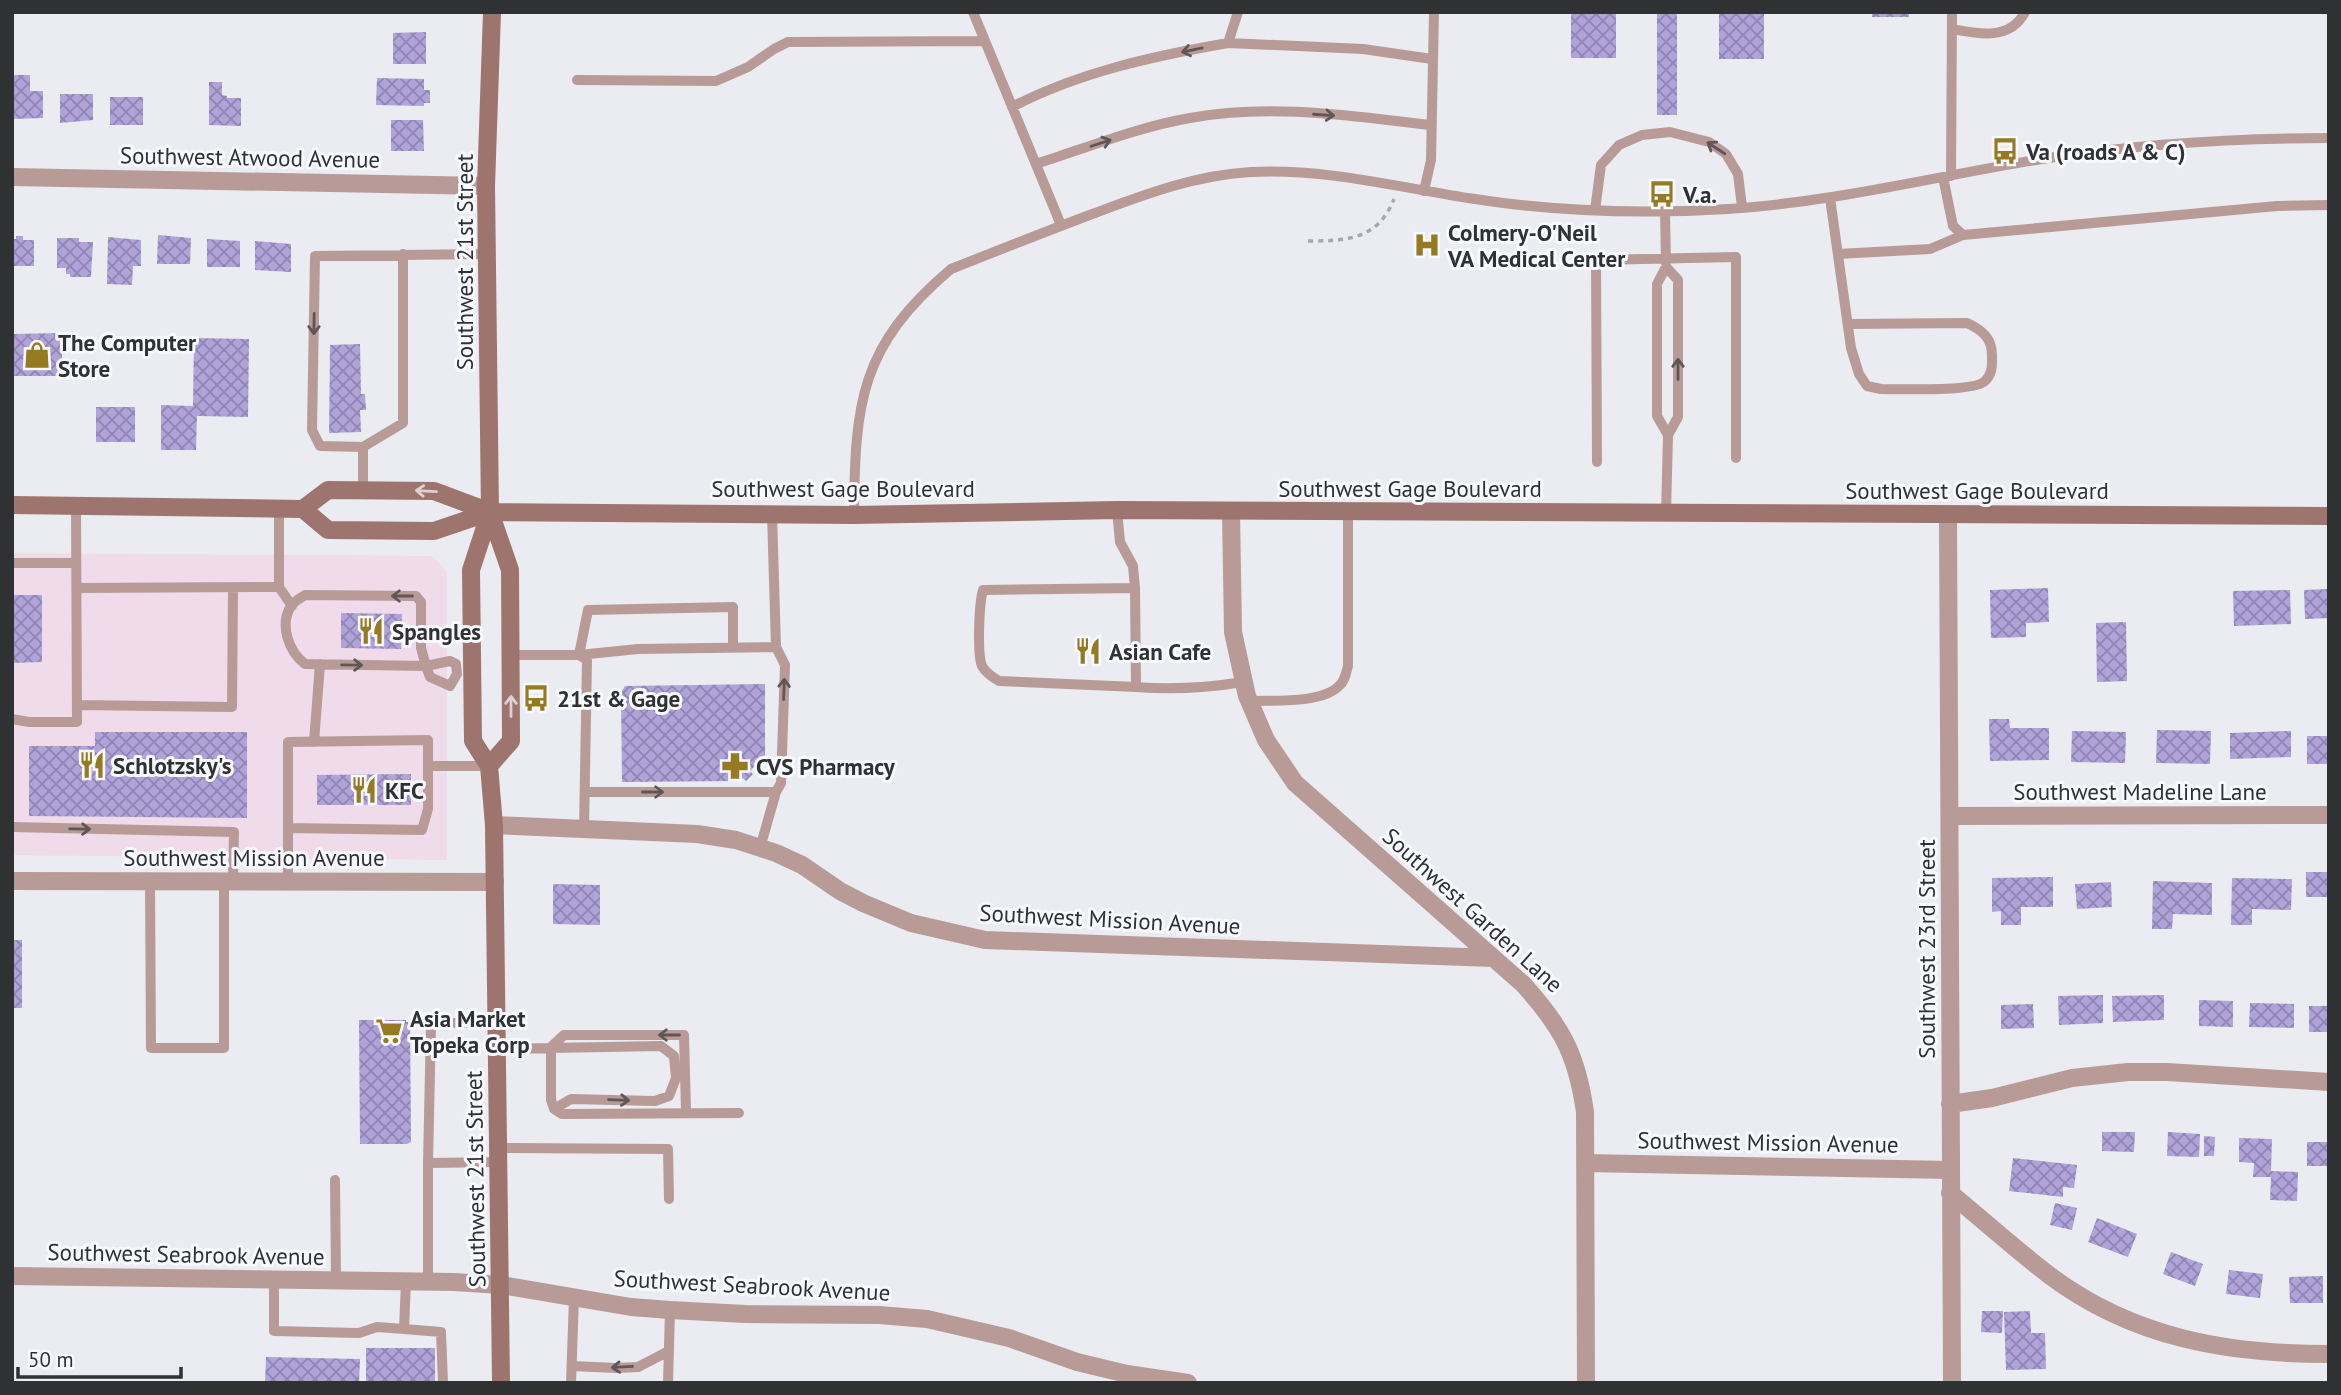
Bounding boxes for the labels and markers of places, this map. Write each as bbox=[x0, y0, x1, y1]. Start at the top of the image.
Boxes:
bus stop icon: Va (roads A & C) bbox=[1990, 136, 2020, 166]
place label: Va (roads A & C) bbox=[2025, 137, 2185, 166]
bus stop icon: V.a. bbox=[1647, 179, 1677, 209]
place label: V.a. bbox=[1682, 180, 1717, 209]
place label: Colmery-O'Neil VA Medical Center bbox=[1447, 218, 1626, 273]
hospital icon: Colmery-O'Neil VA Medical Center bbox=[1412, 230, 1442, 260]
place label: The Computer Store bbox=[58, 328, 197, 383]
shop icon: The Computer Store bbox=[22, 340, 52, 370]
restaurant icon: Spangles bbox=[356, 616, 386, 646]
place label: Spangles bbox=[392, 617, 481, 646]
restaurant icon: Asian Cafe bbox=[1073, 636, 1103, 666]
place label: Asian Cafe bbox=[1109, 637, 1211, 666]
bus stop icon: 21st & Gage bbox=[521, 683, 551, 713]
place label: 21st & Gage bbox=[557, 684, 680, 713]
restaurant icon: Schlotzsky's bbox=[77, 750, 107, 780]
place label: Schlotzsky's bbox=[113, 751, 232, 780]
pharmacy icon: CVS Pharmacy bbox=[720, 751, 750, 781]
place label: CVS Pharmacy bbox=[756, 752, 896, 781]
restaurant icon: KFC bbox=[349, 775, 379, 805]
place label: KFC bbox=[385, 776, 424, 805]
place label: Asia Market Topeka Corp bbox=[410, 1004, 530, 1059]
supermarket icon: Asia Market Topeka Corp bbox=[374, 1016, 404, 1046]

